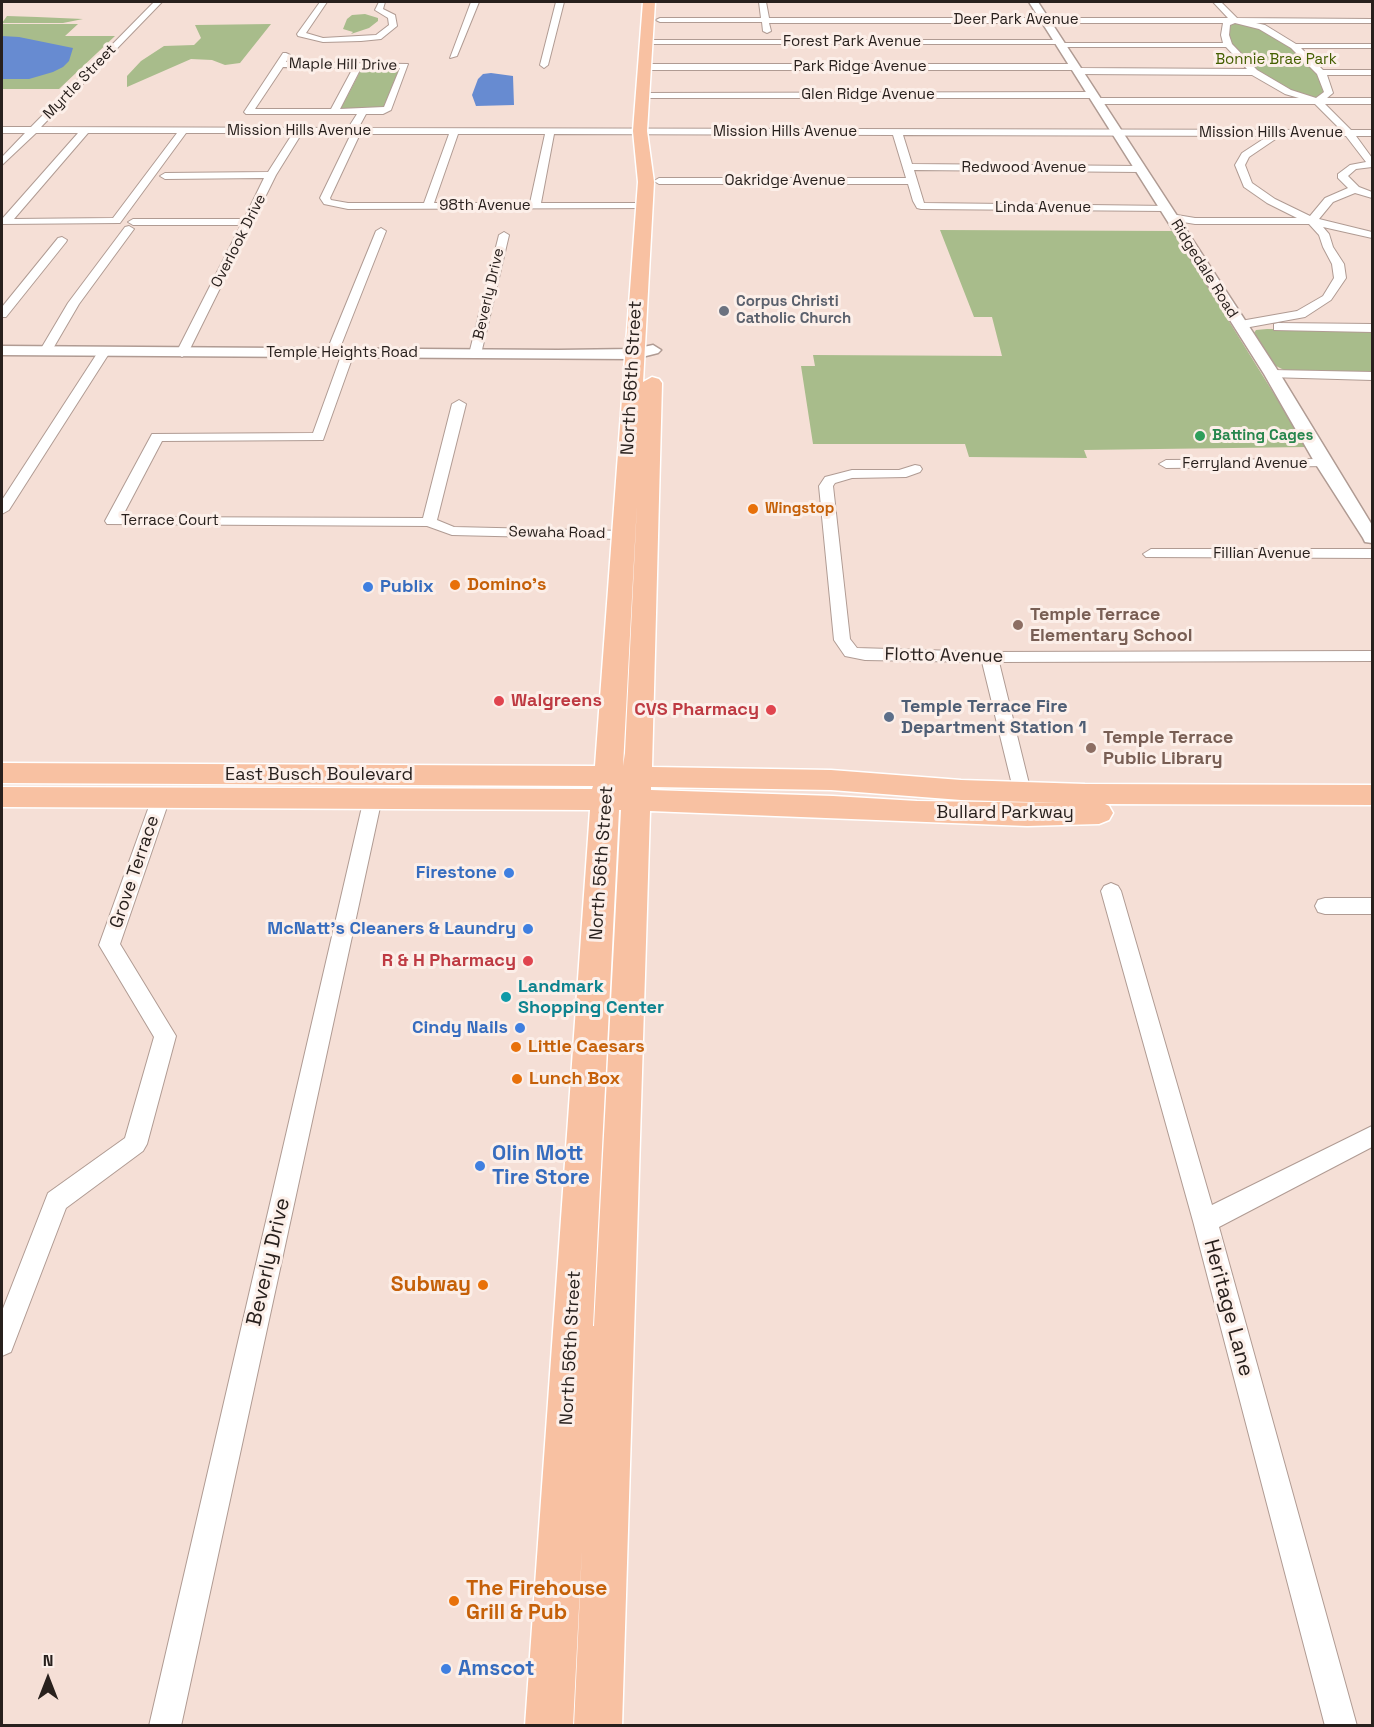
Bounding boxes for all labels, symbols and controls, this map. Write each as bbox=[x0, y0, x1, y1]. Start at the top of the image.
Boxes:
street label: Deer Park Avenue bbox=[953, 11, 1079, 29]
street label: Forest Park Avenue bbox=[783, 33, 921, 51]
street label: Myrtle Street bbox=[40, 41, 120, 123]
park label: Bonnie Brae Park bbox=[1215, 51, 1337, 69]
street label: Maple Hill Drive bbox=[289, 55, 397, 75]
street label: Park Ridge Avenue bbox=[793, 58, 927, 76]
street label: Glen Ridge Avenue bbox=[801, 86, 935, 104]
street label: Mission Hills Avenue bbox=[227, 122, 371, 140]
street label: Mission Hills Avenue bbox=[713, 123, 857, 141]
street label: Mission Hills Avenue bbox=[1199, 124, 1343, 142]
street label: Redwood Avenue bbox=[962, 159, 1086, 177]
street label: Oakridge Avenue bbox=[724, 172, 846, 190]
street label: Overlook Drive bbox=[208, 191, 270, 291]
street label: 98th Avenue bbox=[439, 197, 531, 215]
street label: Linda Avenue bbox=[995, 199, 1091, 217]
street label: Ridgedale Road bbox=[1166, 216, 1242, 322]
street label: Beverly Drive bbox=[470, 246, 508, 342]
place label: Corpus Christi Catholic Church bbox=[736, 293, 851, 328]
street label: North 56th Street bbox=[617, 300, 647, 456]
marker: Corpus Christi Catholic Church bbox=[717, 304, 731, 318]
street label: Temple Heights Road bbox=[266, 344, 418, 362]
place label: Batting Cages bbox=[1212, 427, 1313, 445]
marker: Batting Cages bbox=[1193, 429, 1207, 443]
street label: Ferryland Avenue bbox=[1182, 455, 1308, 473]
place label: Wingstop bbox=[765, 500, 834, 518]
marker: Wingstop bbox=[746, 502, 760, 516]
street label: Terrace Court bbox=[121, 512, 219, 530]
street label: Sewaha Road bbox=[508, 523, 606, 543]
street label: Fillian Avenue bbox=[1213, 545, 1311, 563]
place label: Domino's bbox=[467, 574, 546, 596]
place label: Publix bbox=[380, 576, 434, 598]
marker: Domino's bbox=[448, 578, 462, 592]
marker: Publix bbox=[361, 580, 375, 594]
place label: Temple Terrace Elementary School bbox=[1030, 604, 1193, 646]
marker: Temple Terrace Elementary School bbox=[1011, 618, 1025, 632]
street label: Flotto Avenue bbox=[884, 644, 1004, 668]
place label: Walgreens bbox=[511, 690, 602, 712]
marker: Walgreens bbox=[492, 694, 506, 708]
place label: Temple Terrace Fire Department Station 1 bbox=[901, 696, 1087, 738]
place label: CVS Pharmacy bbox=[634, 699, 759, 721]
marker: CVS Pharmacy bbox=[764, 703, 778, 717]
marker: Temple Terrace Fire Department Station 1 bbox=[882, 710, 896, 724]
place label: Temple Terrace Public Library bbox=[1103, 727, 1233, 770]
marker: Temple Terrace Public Library bbox=[1084, 741, 1098, 755]
street label: East Busch Boulevard bbox=[225, 764, 413, 786]
street label: North 56th Street bbox=[586, 785, 618, 941]
street label: Bullard Parkway bbox=[936, 802, 1074, 824]
street label: Grove Terrace bbox=[106, 813, 164, 931]
place label: Firestone bbox=[416, 862, 497, 884]
marker: Firestone bbox=[502, 866, 516, 880]
place label: McNatt's Cleaners & Laundry bbox=[267, 918, 516, 940]
marker: McNatt's Cleaners & Laundry bbox=[521, 922, 535, 936]
place label: R & H Pharmacy bbox=[382, 950, 516, 972]
marker: R & H Pharmacy bbox=[521, 954, 535, 968]
place label: Landmark Shopping Center bbox=[518, 976, 664, 1018]
marker: Landmark Shopping Center bbox=[499, 990, 513, 1004]
place label: Cindy Nails bbox=[412, 1017, 508, 1039]
marker: Cindy Nails bbox=[513, 1021, 527, 1035]
place label: Little Caesars bbox=[528, 1036, 645, 1058]
marker: Little Caesars bbox=[509, 1040, 523, 1054]
place label: Lunch Box bbox=[529, 1068, 620, 1090]
marker: Lunch Box bbox=[510, 1072, 524, 1086]
place label: Olin Mott Tire Store bbox=[492, 1141, 590, 1191]
marker: Olin Mott Tire Store bbox=[473, 1159, 487, 1173]
street label: Beverly Drive bbox=[242, 1195, 296, 1329]
street label: Heritage Lane bbox=[1198, 1237, 1258, 1379]
street label: North 56th Street bbox=[556, 1270, 586, 1426]
place label: Subway bbox=[391, 1272, 471, 1298]
marker: Subway bbox=[476, 1278, 490, 1292]
place label: The Firehouse Grill & Pub bbox=[466, 1576, 607, 1626]
marker: The Firehouse Grill & Pub bbox=[447, 1594, 461, 1608]
north arrow bbox=[18, 1649, 78, 1709]
text: N bbox=[43, 1650, 53, 1671]
place label: Amscot bbox=[458, 1656, 535, 1682]
marker: Amscot bbox=[439, 1662, 453, 1676]

